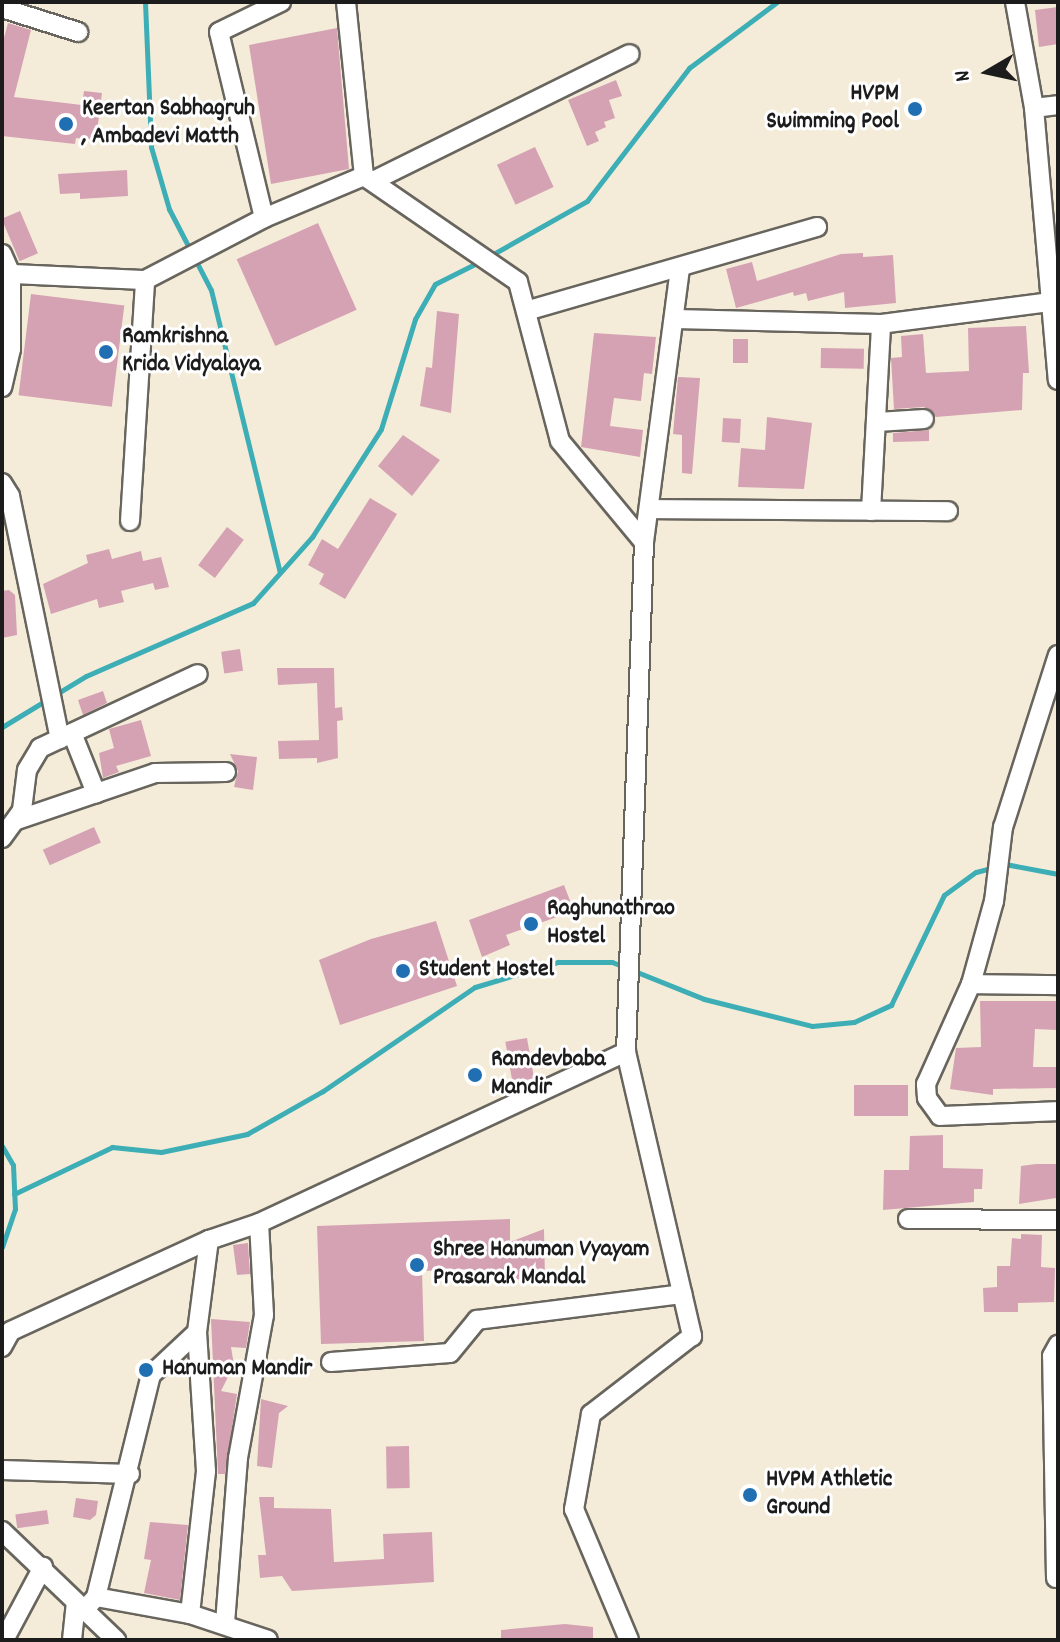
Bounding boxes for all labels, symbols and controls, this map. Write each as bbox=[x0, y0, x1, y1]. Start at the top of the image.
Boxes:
north arrow bbox=[948, 32, 1028, 112]
text: N bbox=[948, 68, 980, 84]
place label: HVPM Swimming Pool bbox=[766, 81, 899, 137]
place label: Keertan Sabhagruh , Ambadevi Matth bbox=[82, 96, 255, 152]
marker: HVPM Swimming Pool bbox=[906, 100, 924, 118]
marker: Keertan Sabhagruh , Ambadevi Matth bbox=[57, 115, 75, 133]
place label: Ramkrishna Krida Vidyalaya bbox=[122, 324, 261, 380]
marker: Ramkrishna Krida Vidyalaya bbox=[97, 343, 115, 361]
place label: Raghunathrao Hostel bbox=[547, 896, 675, 952]
marker: Raghunathrao Hostel bbox=[522, 915, 540, 933]
place label: Student Hostel bbox=[419, 957, 554, 985]
marker: Student Hostel bbox=[394, 962, 412, 980]
place label: Ramdevbaba Mandir bbox=[491, 1047, 606, 1103]
marker: Ramdevbaba Mandir bbox=[466, 1066, 484, 1084]
place label: Shree Hanuman Vyayam Prasarak Mandal bbox=[433, 1237, 649, 1293]
marker: Shree Hanuman Vyayam Prasarak Mandal bbox=[408, 1256, 426, 1274]
place label: Hanuman Mandir bbox=[162, 1356, 312, 1384]
marker: Hanuman Mandir bbox=[137, 1361, 155, 1379]
place label: HVPM Athletic Ground bbox=[766, 1467, 892, 1523]
marker: HVPM Athletic Ground bbox=[741, 1486, 759, 1504]

